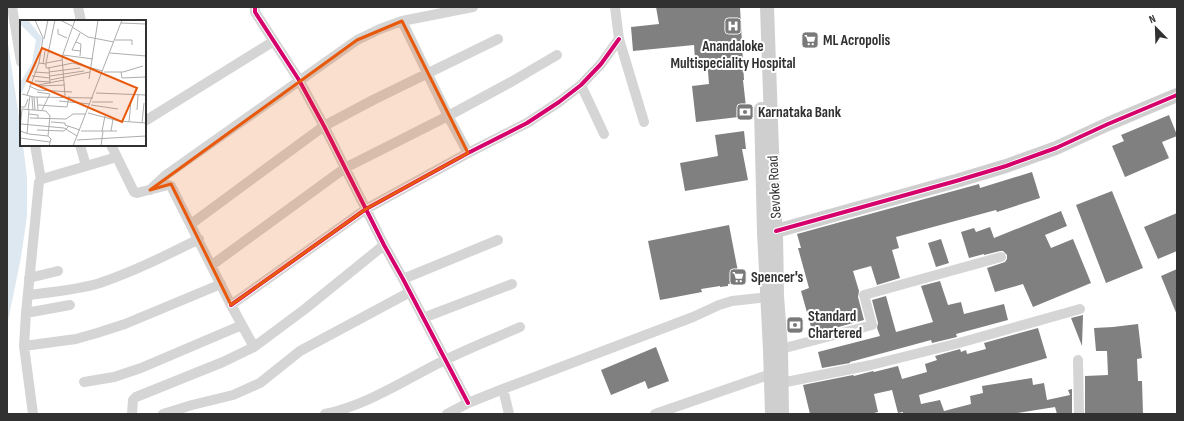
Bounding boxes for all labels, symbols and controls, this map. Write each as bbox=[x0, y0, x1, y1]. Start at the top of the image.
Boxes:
north arrow bbox=[1136, 8, 1176, 48]
text: N bbox=[1147, 12, 1158, 26]
hospital icon: Anandaloke Multispeciality Hospital bbox=[723, 16, 743, 36]
inset map bbox=[20, 20, 146, 146]
supermarket icon: ML Acropolis bbox=[800, 30, 820, 50]
place label: ML Acropolis bbox=[823, 31, 891, 50]
place label: Anandaloke Multispeciality Hospital bbox=[670, 37, 796, 73]
bank icon: Karnataka Bank bbox=[735, 102, 755, 122]
place label: Karnataka Bank bbox=[758, 103, 842, 122]
street label: Sevoke Road bbox=[763, 155, 786, 219]
supermarket icon: Spencer's bbox=[728, 267, 748, 287]
place label: Spencer's bbox=[751, 268, 804, 287]
place label: Standard Chartered bbox=[808, 307, 862, 343]
bank icon: Standard Chartered bbox=[785, 315, 805, 335]

